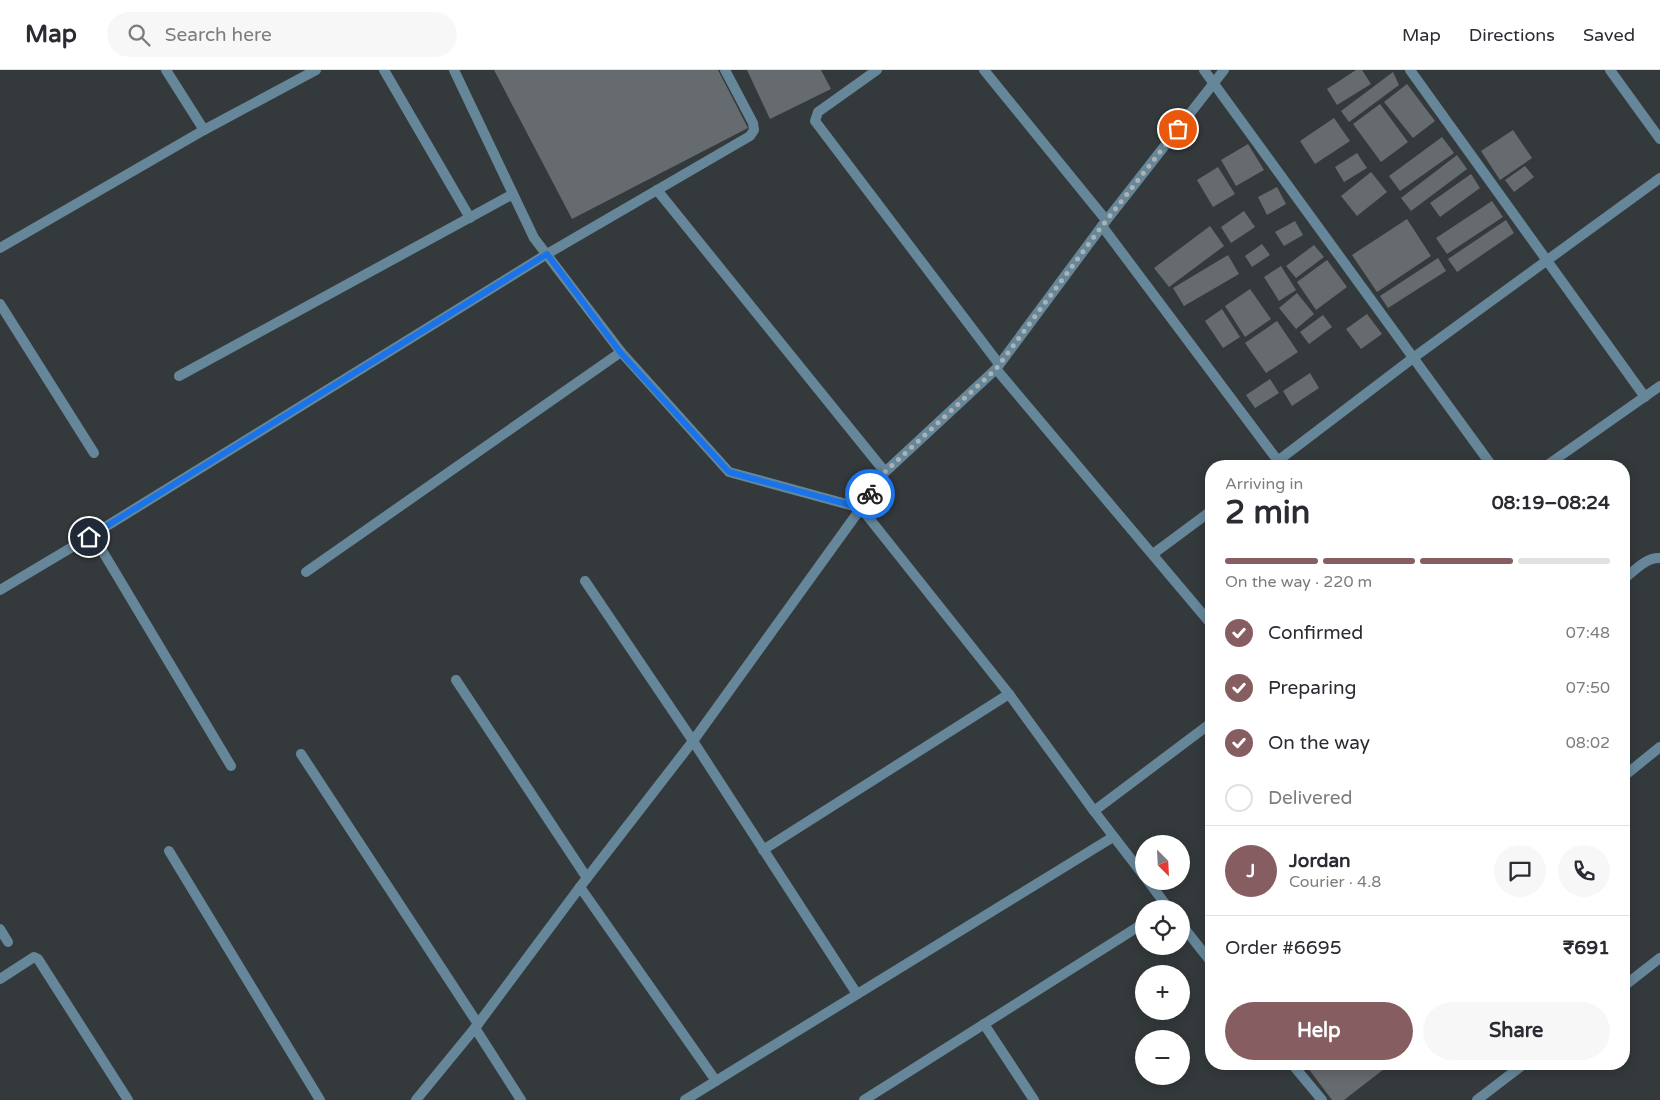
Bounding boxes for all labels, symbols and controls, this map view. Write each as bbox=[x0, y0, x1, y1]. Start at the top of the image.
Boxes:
search box bbox=[107, 12, 457, 57]
text: Map bbox=[25, 20, 77, 49]
icon: search bbox=[125, 21, 153, 49]
text: Search here bbox=[165, 24, 272, 46]
text: Map bbox=[1402, 24, 1441, 46]
text: Directions bbox=[1469, 24, 1555, 46]
text: Saved bbox=[1583, 24, 1635, 46]
pin bbox=[1157, 108, 1199, 150]
icon: bag bbox=[1164, 115, 1192, 143]
courier bbox=[845, 469, 895, 519]
text: Arriving in bbox=[1225, 474, 1303, 494]
icon: bike bbox=[856, 480, 884, 508]
text: 08:19–08:24 bbox=[1492, 492, 1610, 514]
text: 2 min bbox=[1225, 494, 1310, 532]
pin bbox=[68, 516, 110, 558]
icon: home bbox=[75, 523, 103, 551]
text: On the way · 220 m bbox=[1225, 572, 1372, 592]
icon: check bbox=[1225, 619, 1253, 647]
text: Confirmed bbox=[1268, 622, 1363, 644]
text: 07:48 bbox=[1566, 623, 1610, 643]
icon: check bbox=[1225, 674, 1253, 702]
text: Preparing bbox=[1268, 677, 1357, 699]
text: 07:50 bbox=[1566, 678, 1610, 698]
icon: check bbox=[1225, 729, 1253, 757]
text: On the way bbox=[1268, 732, 1370, 754]
text: 08:02 bbox=[1566, 733, 1610, 753]
text: Delivered bbox=[1268, 787, 1353, 809]
north arrow bbox=[1135, 835, 1190, 890]
map controls bbox=[1135, 835, 1190, 1085]
button: chat bbox=[1494, 845, 1546, 897]
button: phone bbox=[1558, 845, 1610, 897]
text: Jordan bbox=[1289, 850, 1351, 872]
text: J bbox=[1247, 860, 1255, 882]
text: Courier · 4.8 bbox=[1289, 872, 1381, 892]
button: locate bbox=[1135, 900, 1190, 955]
text: Order #6695 bbox=[1225, 937, 1342, 959]
text: ₹691 bbox=[1563, 937, 1610, 959]
button: + bbox=[1135, 965, 1190, 1020]
button: Help bbox=[1225, 1002, 1413, 1060]
button: Share bbox=[1423, 1002, 1610, 1060]
button: − bbox=[1135, 1030, 1190, 1085]

